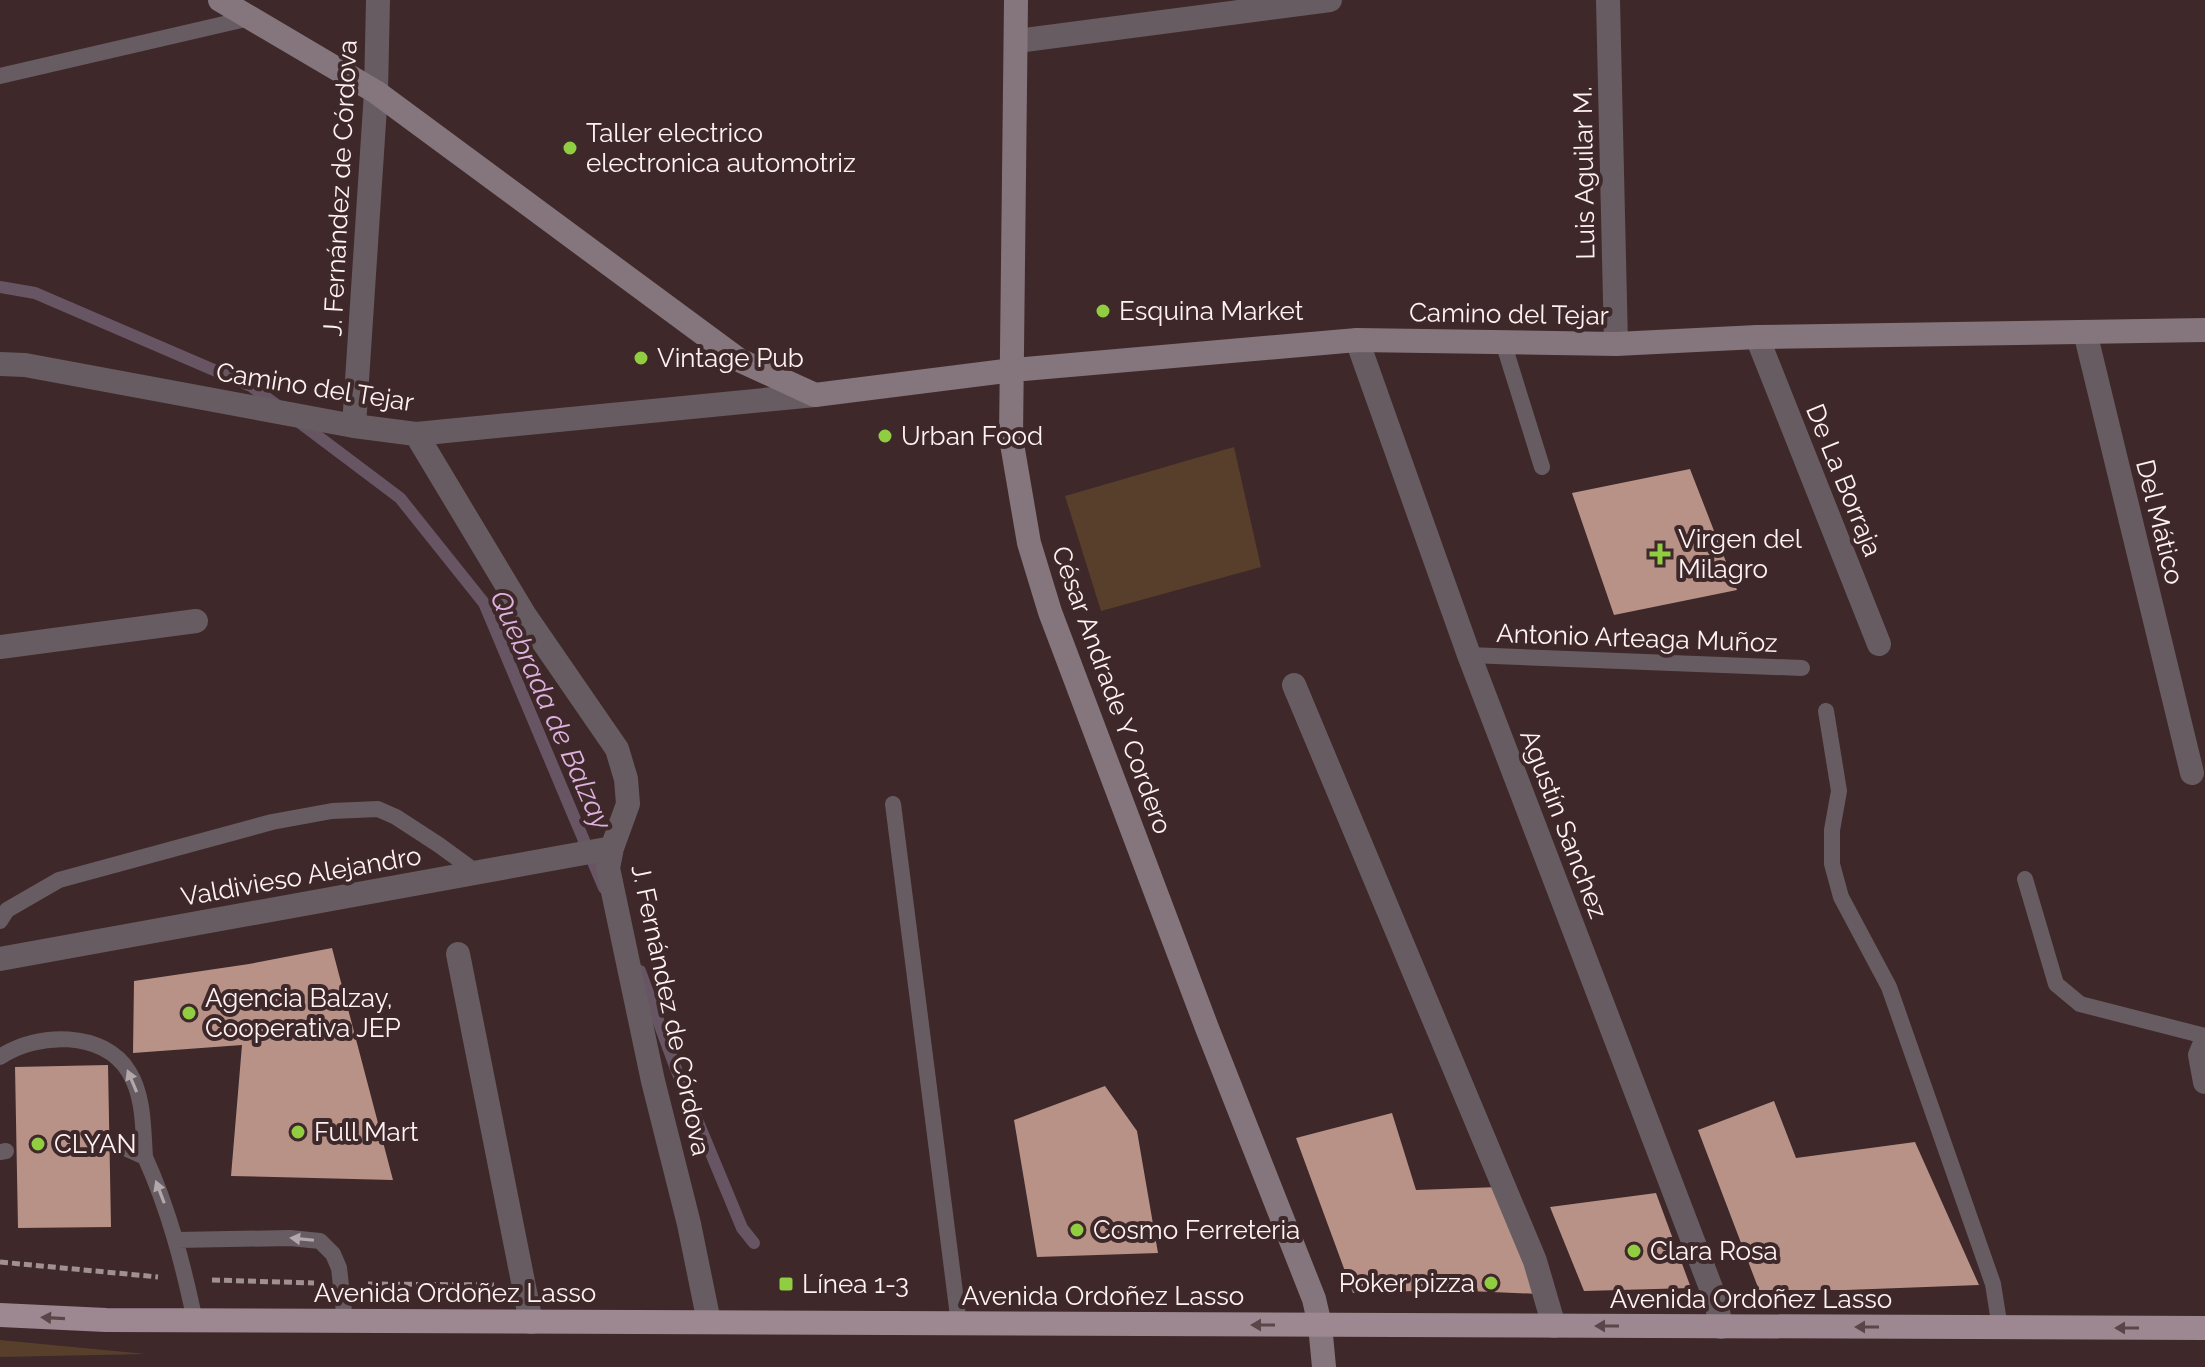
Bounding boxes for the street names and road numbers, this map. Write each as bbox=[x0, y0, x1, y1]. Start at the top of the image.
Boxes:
street label: J. Fernández de Córdova bbox=[317, 39, 363, 337]
street label: Luis Aguilar M. bbox=[1567, 86, 1601, 260]
street label: Camino del Tejar bbox=[1409, 297, 1609, 331]
street label: Camino del Tejar bbox=[214, 357, 416, 417]
street label: De La Borraja bbox=[1800, 399, 1888, 561]
street label: Del Mático bbox=[2130, 457, 2190, 587]
street label: César Andrade Y Cordero bbox=[1046, 542, 1178, 838]
street label: Antonio Arteaga Muñoz bbox=[1496, 618, 1778, 658]
street label: Agustín Sanchez bbox=[1514, 725, 1614, 923]
street label: Valdivieso Alejandro bbox=[179, 840, 423, 912]
street label: J. Fernández de Córdova bbox=[625, 862, 717, 1158]
street label: Avenida Ordoñez Lasso bbox=[314, 1278, 596, 1308]
street label: Avenida Ordoñez Lasso bbox=[962, 1281, 1244, 1311]
street label: Avenida Ordoñez Lasso bbox=[1610, 1284, 1892, 1314]

